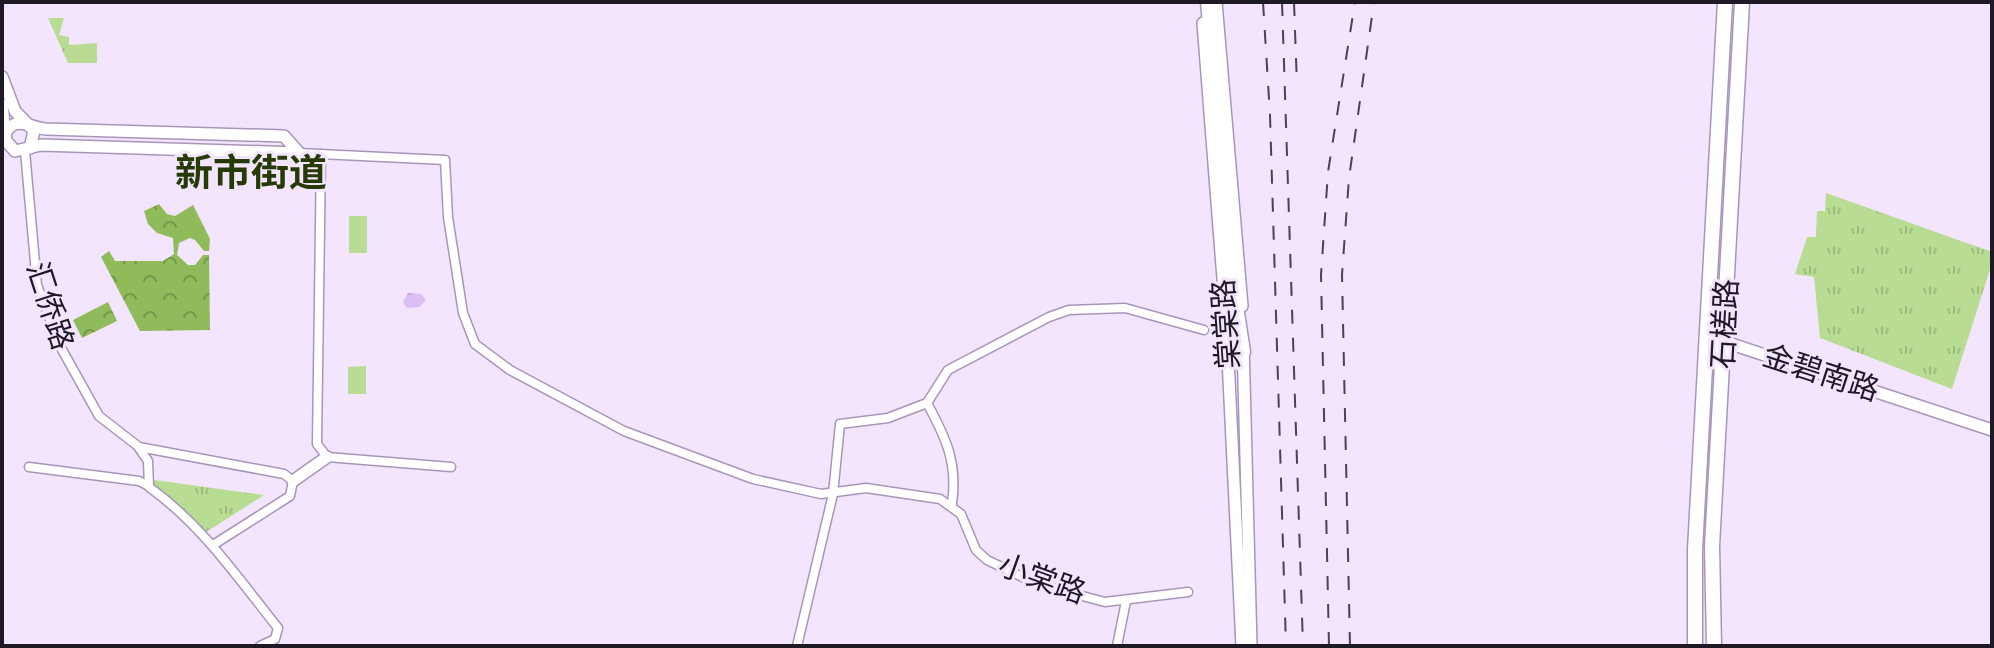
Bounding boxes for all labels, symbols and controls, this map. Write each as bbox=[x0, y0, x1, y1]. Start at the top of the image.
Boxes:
district label: 新市街道 bbox=[175, 145, 327, 200]
street label: 汇侨路 bbox=[16, 256, 85, 355]
street label: 棠棠路 bbox=[1201, 278, 1250, 370]
street label: 石槎路 bbox=[1701, 278, 1748, 370]
street label: 金碧南路 bbox=[1757, 334, 1885, 412]
street label: 小棠路 bbox=[993, 543, 1092, 614]

